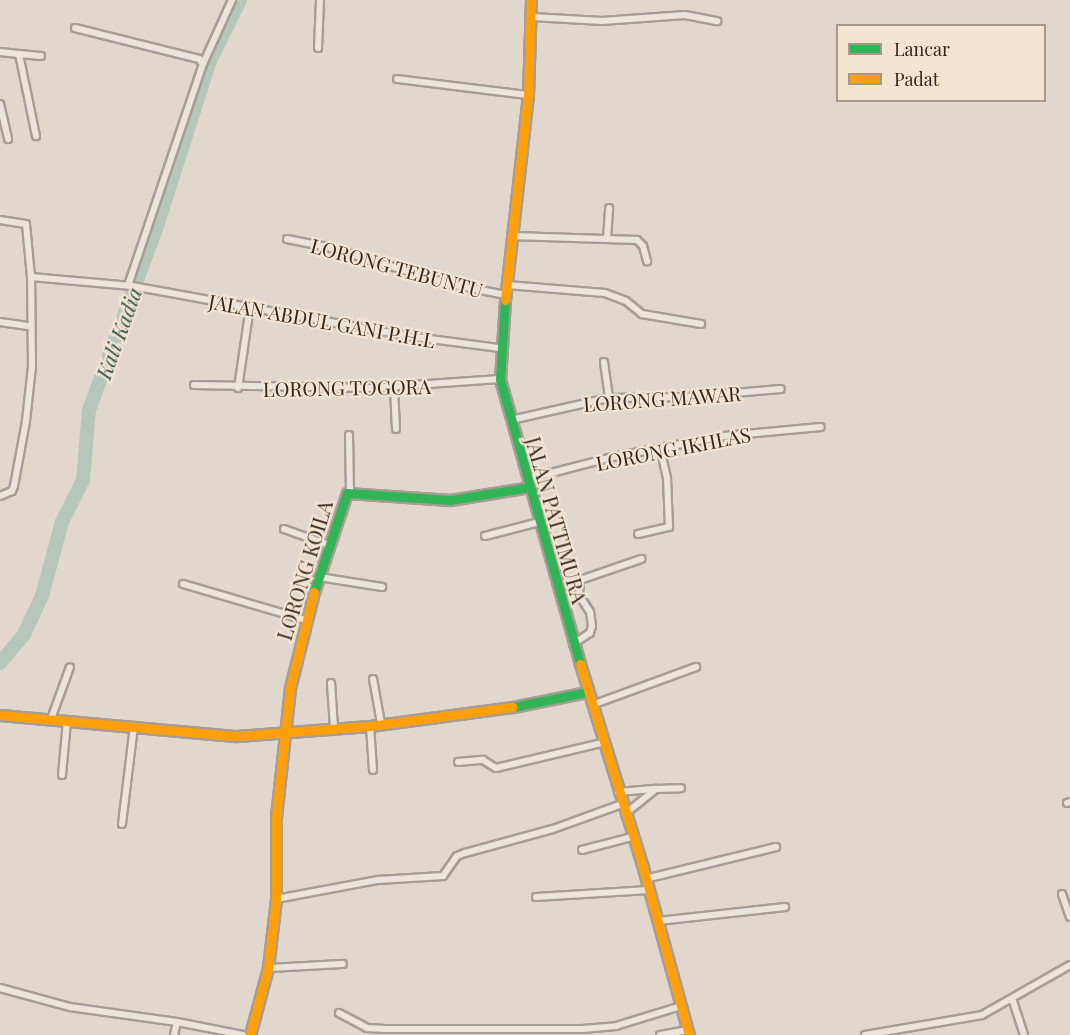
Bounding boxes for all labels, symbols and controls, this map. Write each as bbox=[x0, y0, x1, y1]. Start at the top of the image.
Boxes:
legend bbox=[836, 24, 1046, 102]
text: Lancar bbox=[894, 37, 950, 61]
text: Padat bbox=[894, 67, 939, 91]
street label: LORONG TEBUNTU bbox=[308, 232, 486, 302]
water label: Kali Kadia bbox=[90, 284, 146, 382]
street label: JALAN ABDUL GANI P.H.L bbox=[207, 288, 437, 352]
street label: LORONG TOGORA bbox=[263, 374, 431, 400]
street label: LORONG MAWAR bbox=[582, 381, 742, 415]
street label: LORONG IKHLAS bbox=[594, 421, 752, 475]
street label: JALAN PATTIMURA bbox=[522, 434, 592, 606]
street label: LORONG KOILA bbox=[271, 497, 337, 643]

